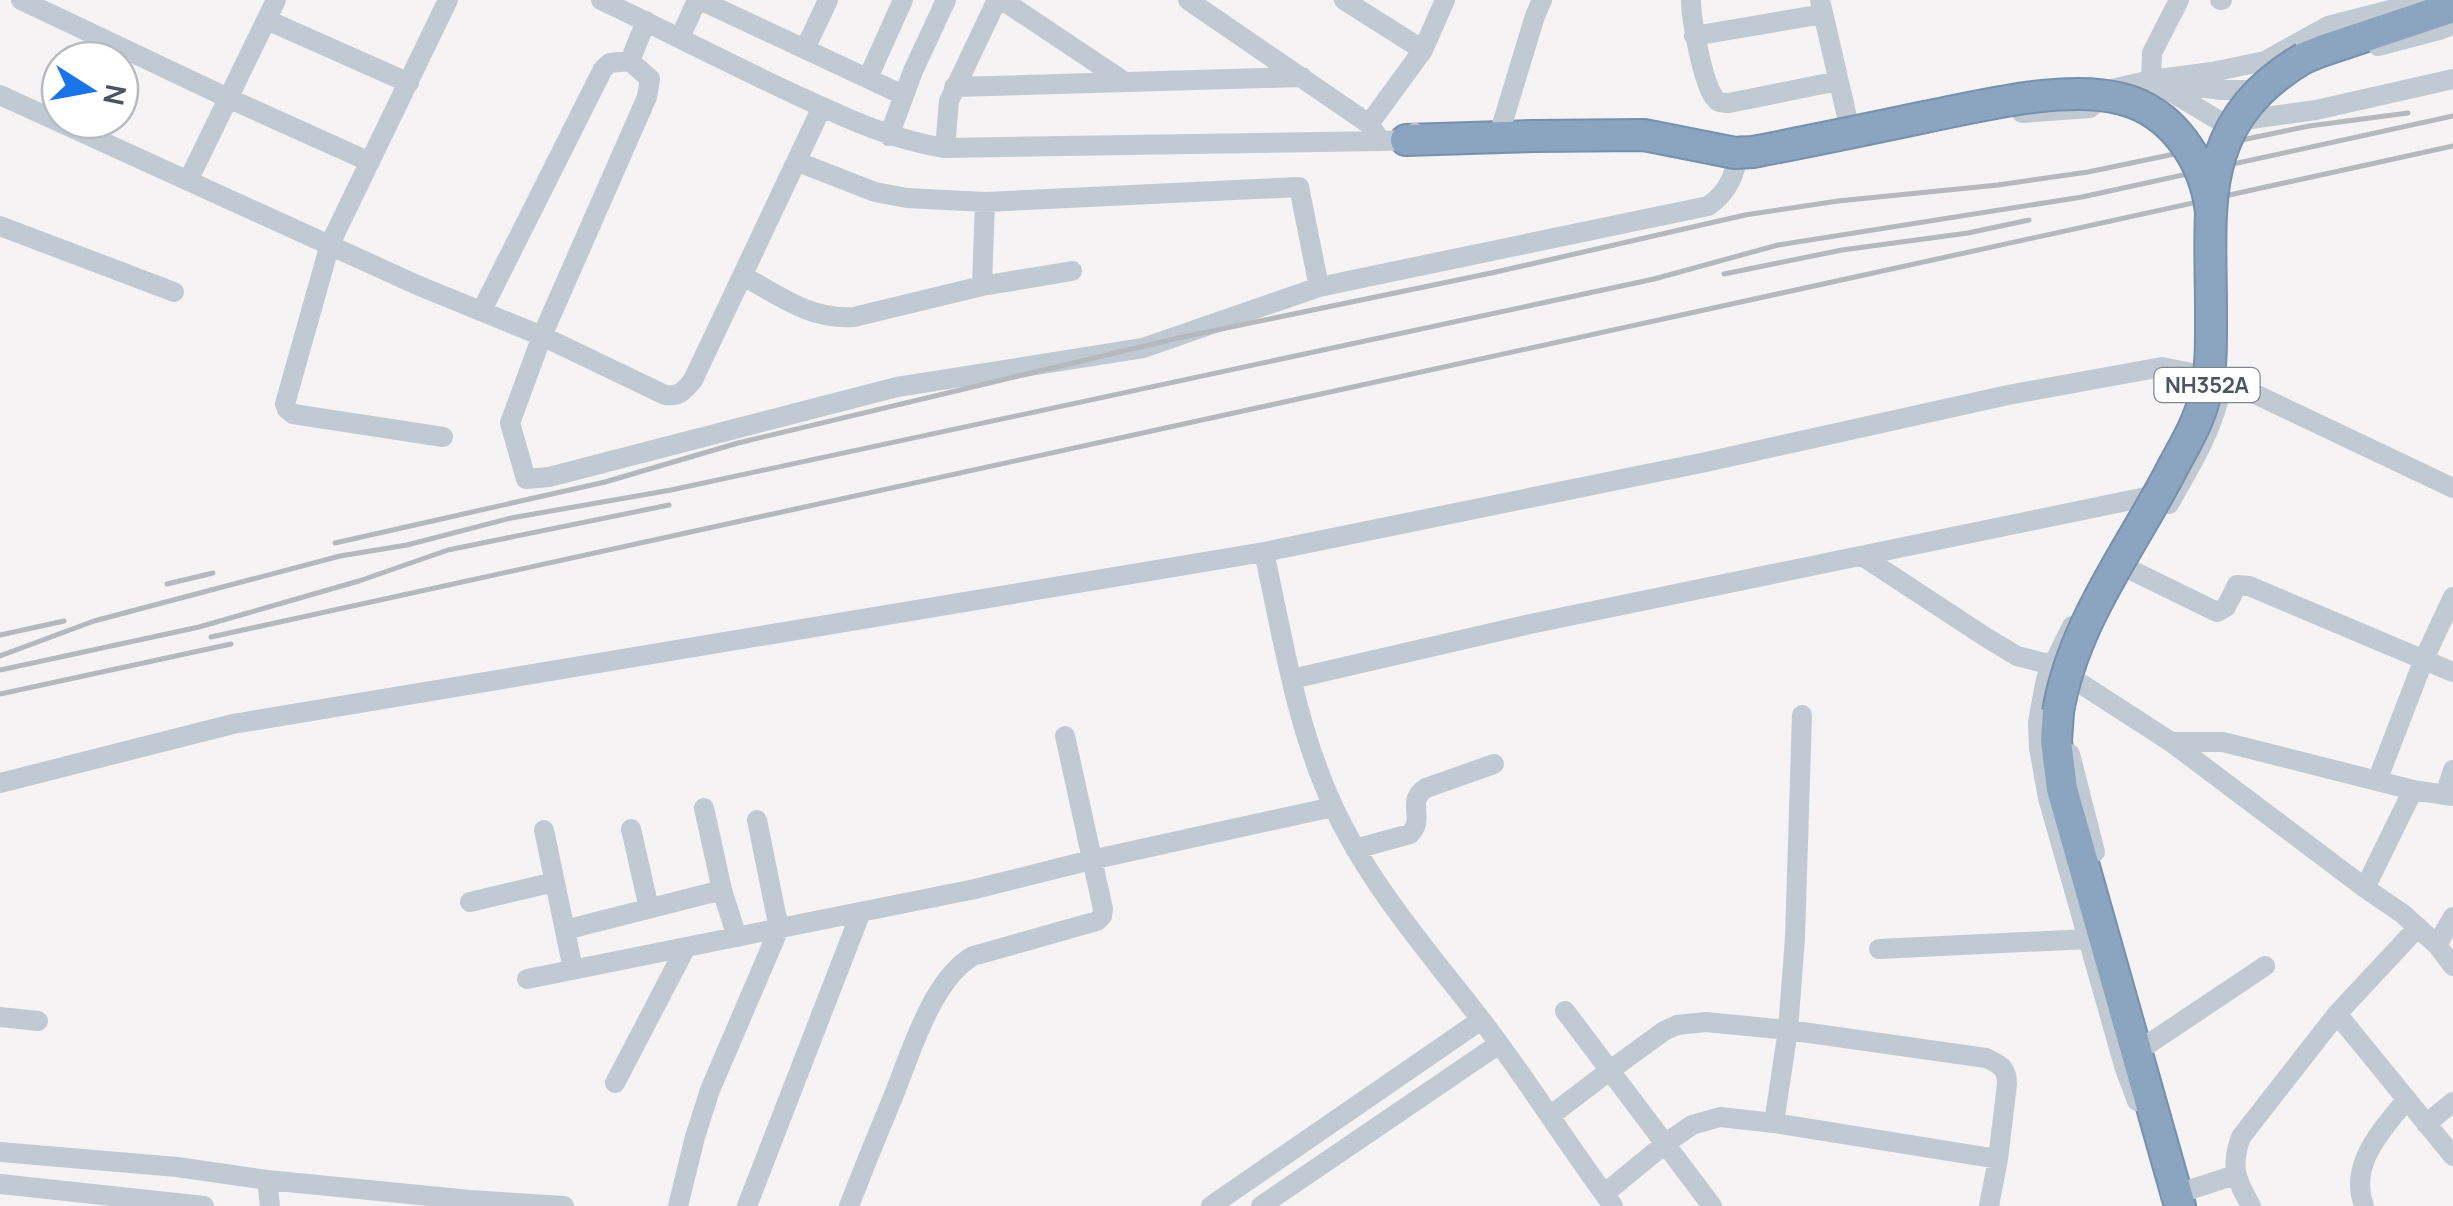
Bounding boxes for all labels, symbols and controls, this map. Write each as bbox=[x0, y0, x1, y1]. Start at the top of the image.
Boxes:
north arrow bbox=[40, 40, 140, 140]
text: N bbox=[95, 81, 136, 108]
road number: NH352A bbox=[2154, 368, 2260, 402]

